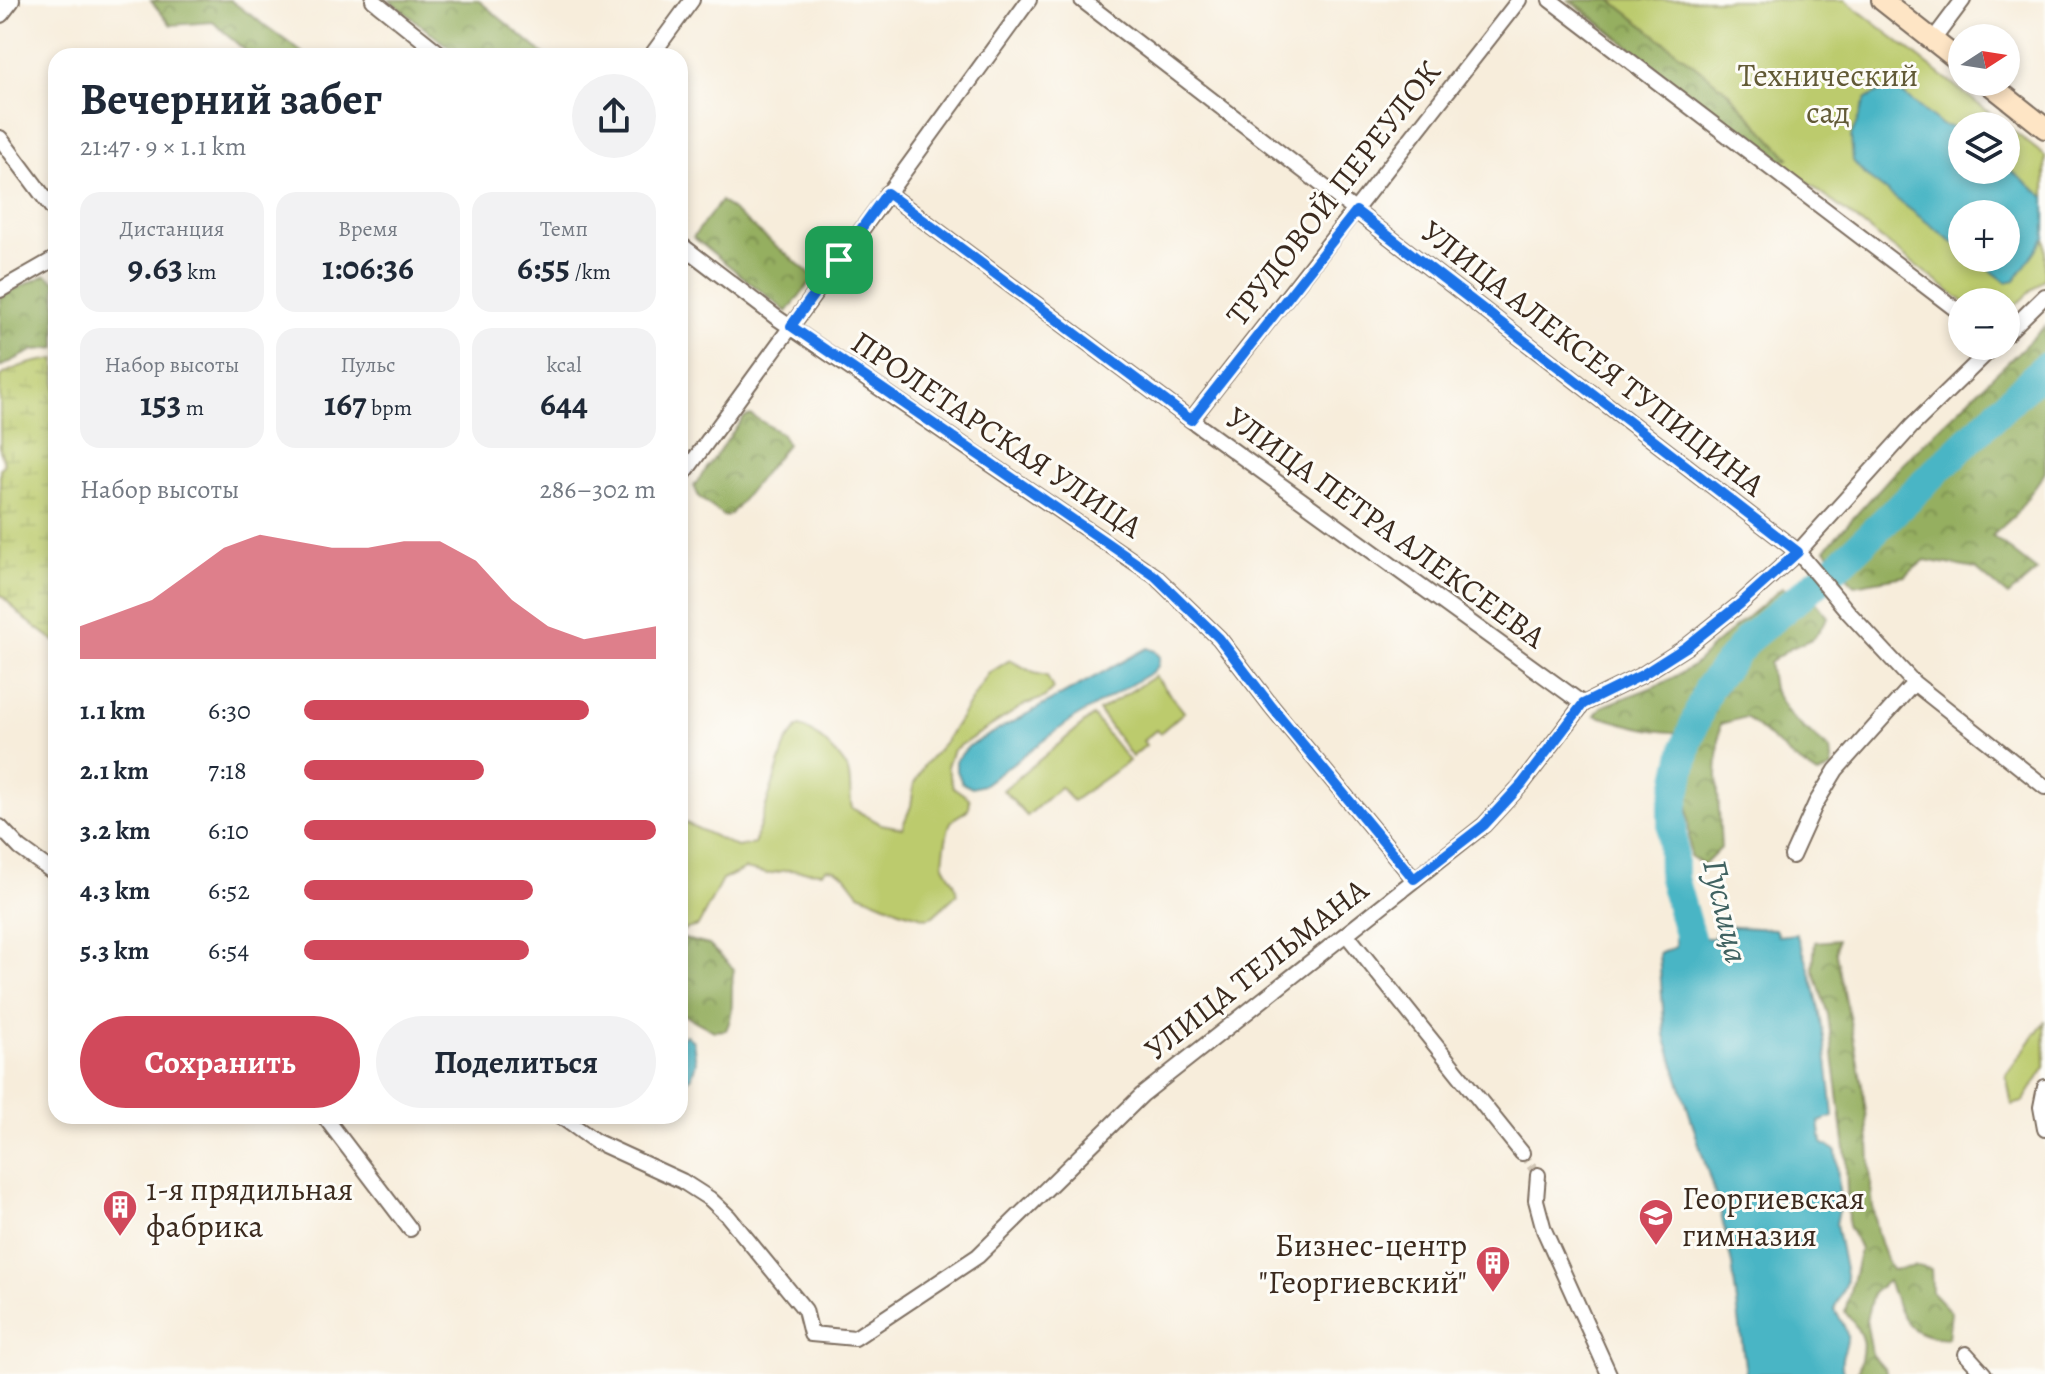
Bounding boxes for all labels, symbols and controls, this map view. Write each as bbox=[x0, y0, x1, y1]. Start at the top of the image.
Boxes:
north arrow bbox=[1948, 24, 2020, 96]
map controls bbox=[1948, 24, 2020, 360]
street label: ТРУДОВОЙ ПЕРЕУЛОК bbox=[1215, 51, 1451, 335]
park label: Технический сад bbox=[1738, 53, 1918, 134]
text: Вечерний забег bbox=[80, 69, 382, 129]
button: share bbox=[572, 74, 656, 158]
button: layers bbox=[1948, 112, 2020, 184]
text: 21:47 · 9 × 1.1 km bbox=[80, 129, 246, 164]
button: + bbox=[1948, 200, 2020, 272]
street label: УЛИЦА АЛЕКСЕЯ ТУПИЦИНА bbox=[1412, 210, 1775, 507]
text: Дистанция bbox=[120, 214, 224, 244]
text: Время bbox=[338, 214, 398, 244]
text: Темп bbox=[540, 214, 588, 244]
pin bbox=[805, 226, 873, 294]
icon: arrive bbox=[817, 238, 861, 282]
text: 9.63 bbox=[127, 244, 183, 291]
text: 1:06:36 bbox=[322, 244, 414, 291]
text: 6:55 bbox=[517, 244, 570, 291]
text: km bbox=[183, 257, 217, 287]
text: /km bbox=[570, 257, 611, 287]
button: − bbox=[1948, 288, 2020, 360]
street label: ПРОЛЕТАРСКАЯ УЛИЦА bbox=[843, 320, 1152, 549]
text: Набор высоты bbox=[105, 350, 239, 380]
text: Пульс bbox=[340, 350, 396, 380]
text: kcal bbox=[546, 350, 582, 380]
text: 153 bbox=[140, 380, 181, 427]
text: 167 bbox=[324, 380, 367, 427]
text: 644 bbox=[540, 380, 588, 427]
text: m bbox=[181, 393, 204, 423]
text: bpm bbox=[367, 393, 412, 423]
street label: УЛИЦА ПЕТРА АЛЕКСЕЕВА bbox=[1217, 396, 1556, 659]
text: Набор высоты bbox=[80, 472, 239, 507]
text: 286–302 m bbox=[539, 472, 656, 507]
text: 1.1 km bbox=[80, 693, 146, 728]
text: 6:30 bbox=[208, 693, 251, 728]
text: 2.1 km bbox=[80, 753, 149, 788]
text: 7:18 bbox=[208, 753, 247, 788]
text: 3.2 km bbox=[80, 813, 151, 848]
text: 6:10 bbox=[208, 813, 249, 848]
water label: Гуслица bbox=[1691, 854, 1761, 968]
street label: УЛИЦА ТЕЛЬМАНА bbox=[1135, 867, 1378, 1070]
text: 4.3 km bbox=[80, 873, 150, 908]
text: 6:52 bbox=[208, 873, 250, 908]
text: 5.3 km bbox=[80, 933, 149, 968]
text: 6:54 bbox=[208, 933, 249, 968]
button: Сохранить bbox=[80, 1016, 360, 1108]
button: Поделиться bbox=[376, 1016, 656, 1108]
place label: 1-я прядильная фабрика bbox=[146, 1167, 353, 1248]
place label: Георгиевская гимназия bbox=[1682, 1176, 1865, 1257]
building icon: 1-я прядильная фабрика bbox=[101, 1188, 139, 1238]
school or university icon: Георгиевская гимназия bbox=[1637, 1197, 1675, 1247]
place label: Бизнес-центр "Георгиевский" bbox=[1259, 1223, 1467, 1304]
building icon: Бизнес-центр "Георгиевский" bbox=[1474, 1244, 1512, 1294]

